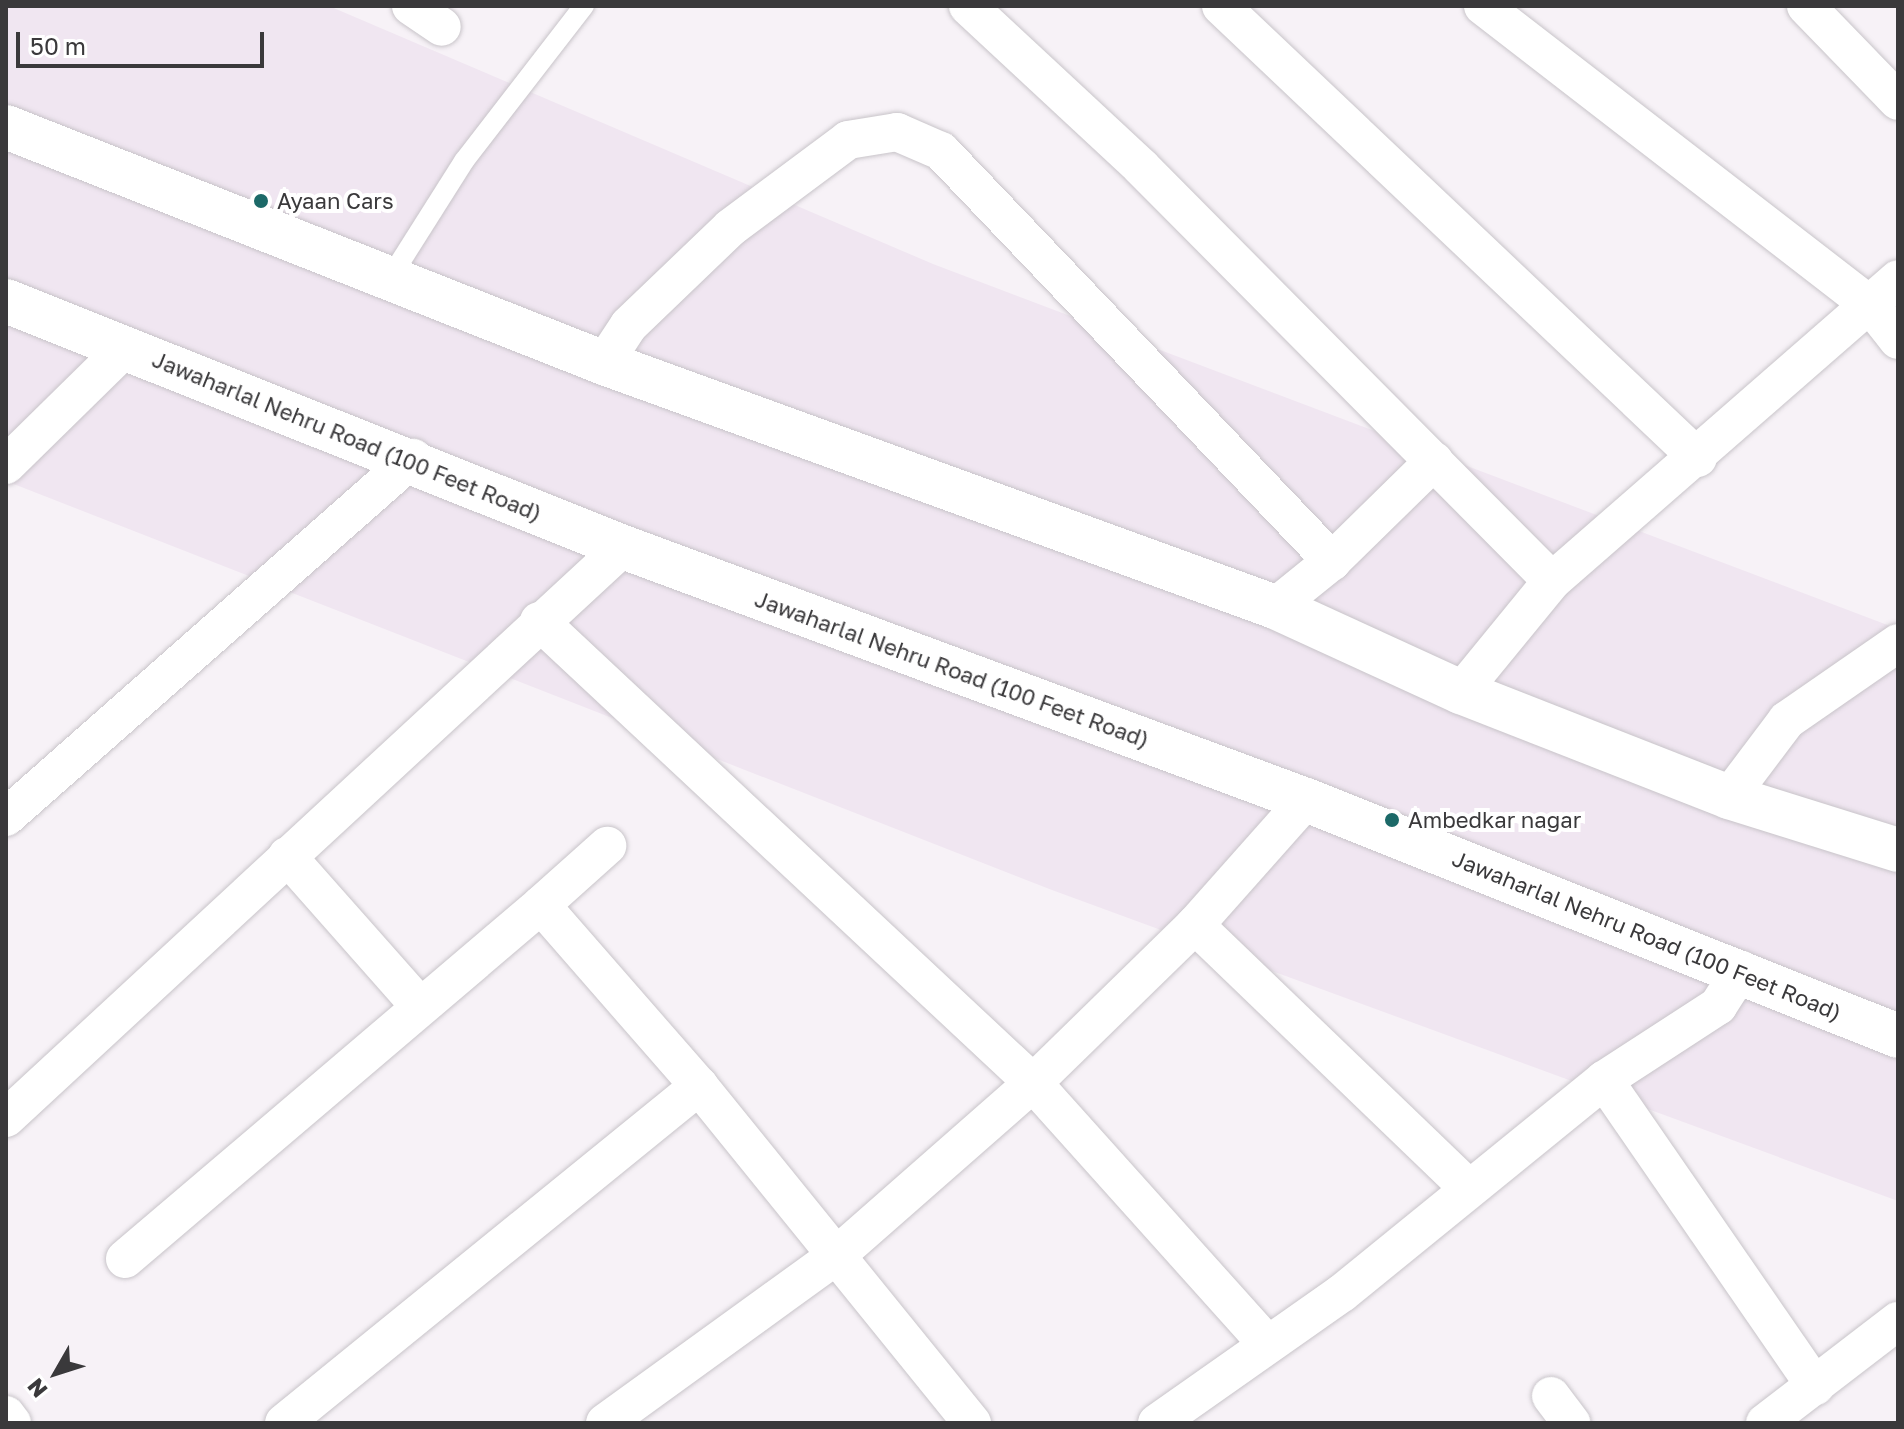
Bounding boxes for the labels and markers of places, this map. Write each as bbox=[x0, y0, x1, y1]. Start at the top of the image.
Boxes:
place label: Ayaan Cars bbox=[277, 188, 394, 214]
marker: Ayaan Cars bbox=[252, 192, 270, 210]
place label: Ambedkar nagar bbox=[1408, 807, 1581, 833]
marker: Ambedkar nagar bbox=[1383, 811, 1401, 829]

